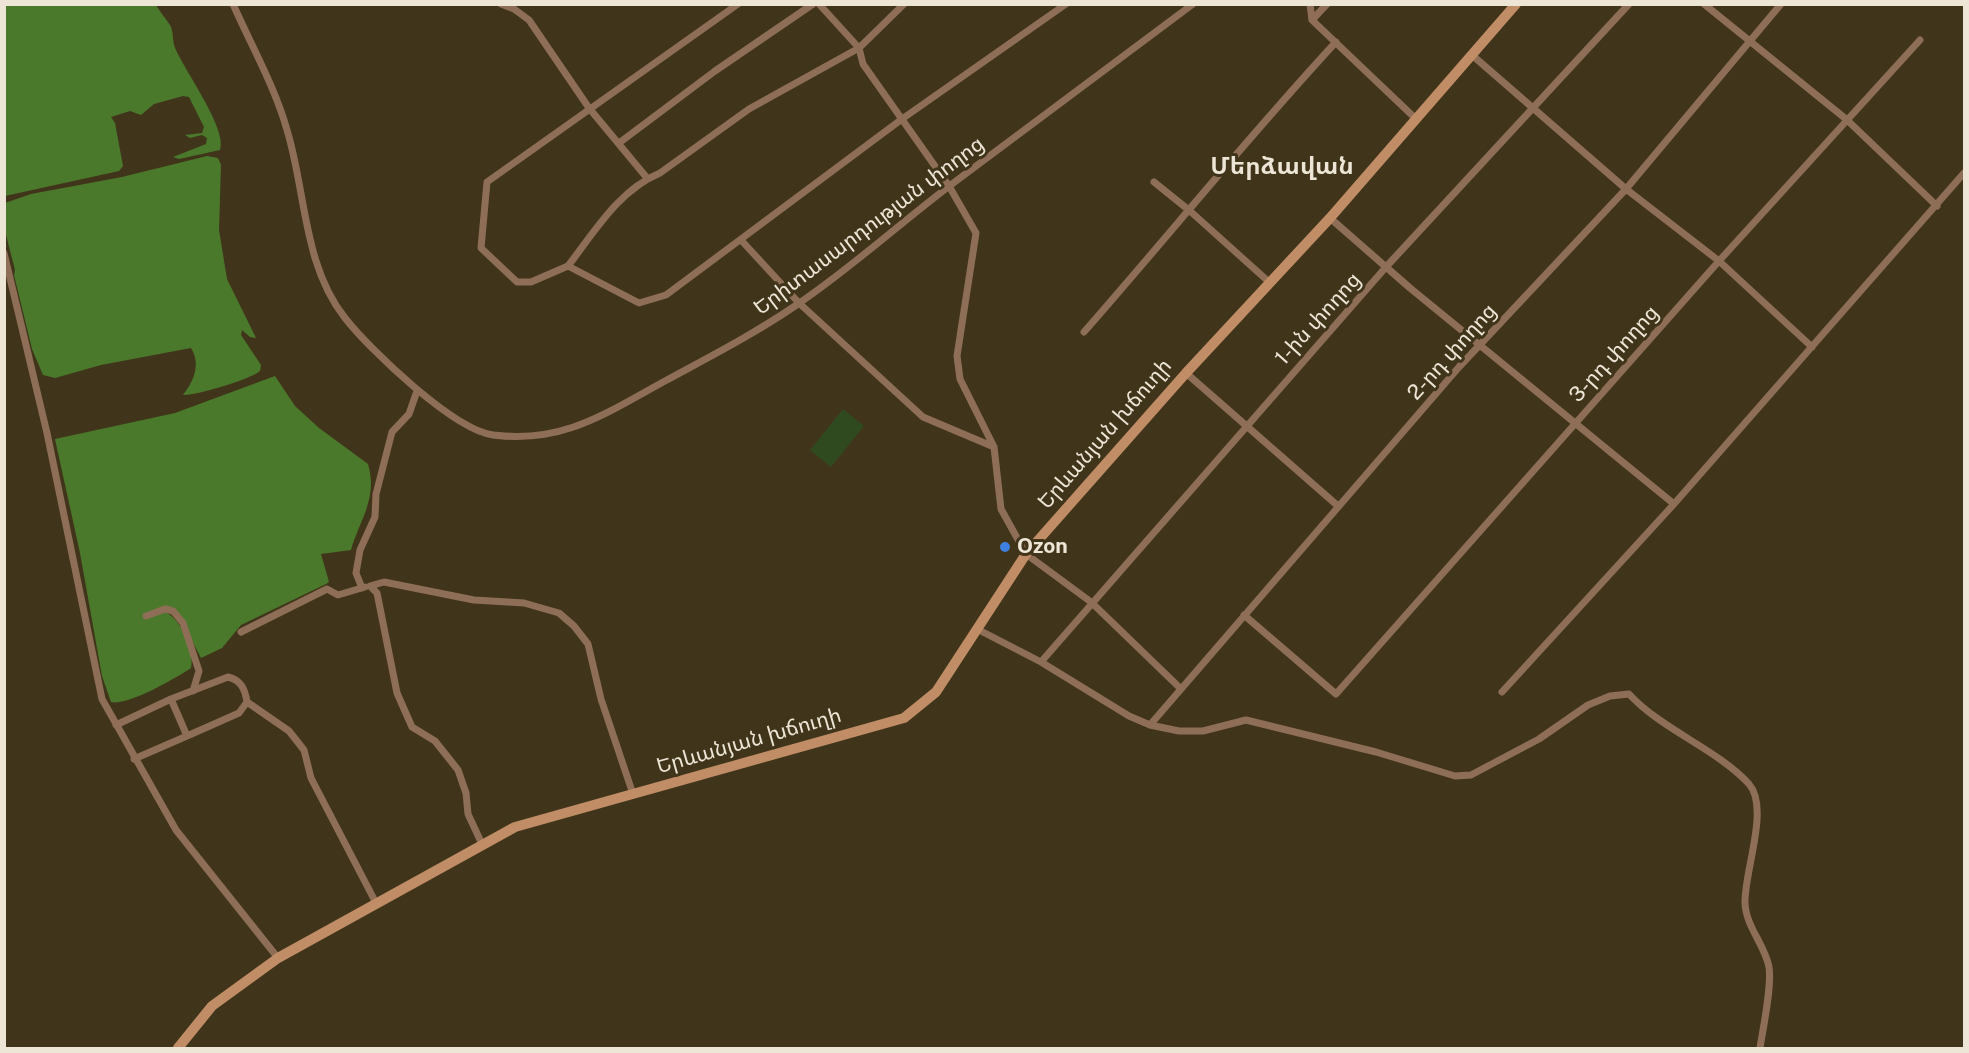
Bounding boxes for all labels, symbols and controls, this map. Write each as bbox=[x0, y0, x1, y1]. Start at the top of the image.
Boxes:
street label: Երիտասարդության փողոց bbox=[749, 131, 989, 321]
district label: Մերձավան bbox=[1210, 153, 1354, 181]
street label: 1-ին փողոց bbox=[1270, 267, 1366, 371]
street label: 2-րդ փողոց bbox=[1402, 299, 1502, 405]
street label: 3-րդ փողոց bbox=[1564, 300, 1664, 408]
street label: Երևանյան խճուղի bbox=[1033, 354, 1177, 514]
place label: Ozon bbox=[1017, 534, 1068, 560]
marker: Ozon bbox=[998, 540, 1012, 554]
street label: Երևանյան խճուղի bbox=[654, 703, 844, 779]

